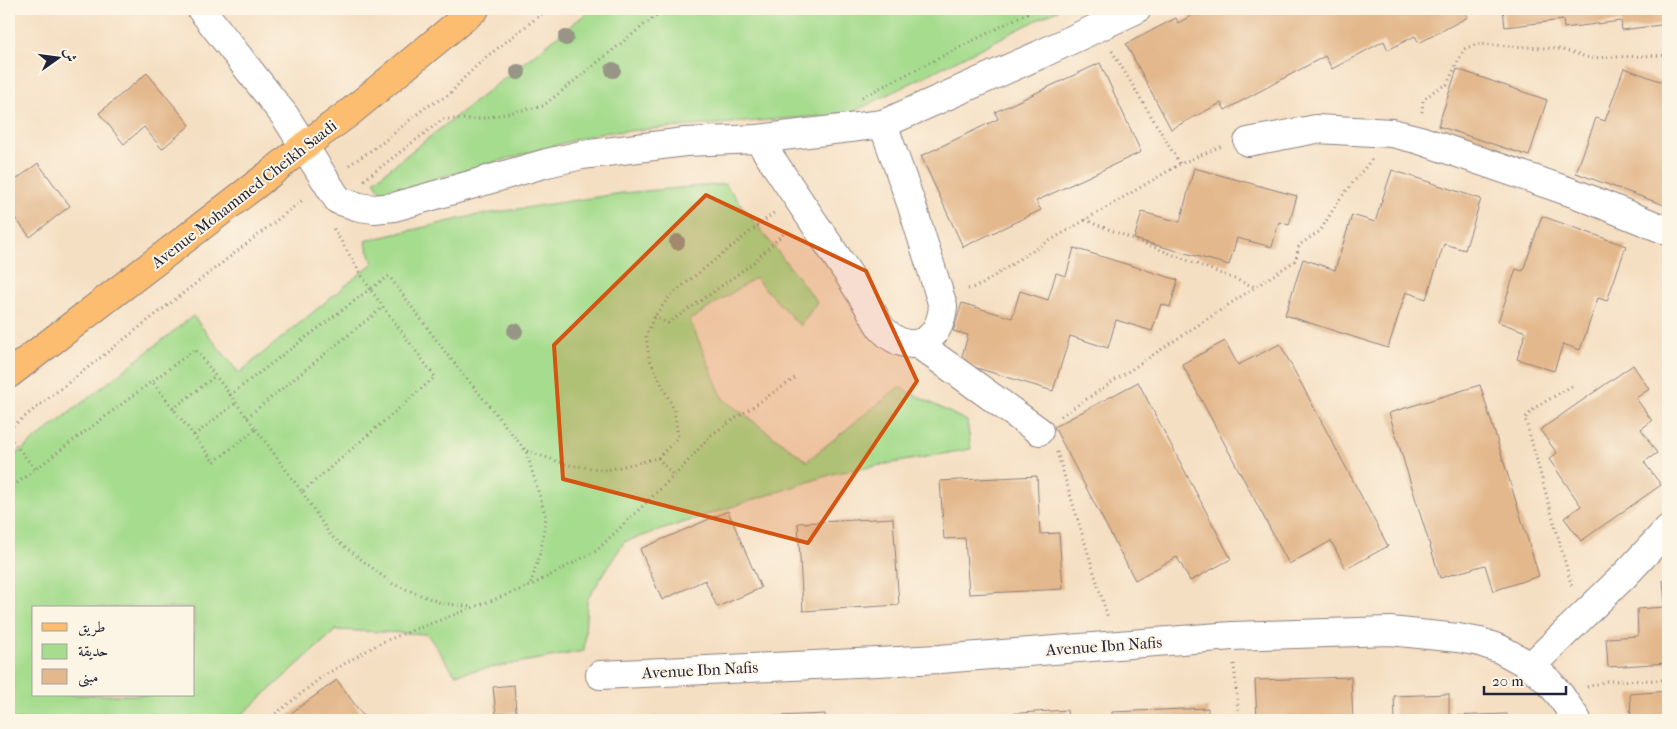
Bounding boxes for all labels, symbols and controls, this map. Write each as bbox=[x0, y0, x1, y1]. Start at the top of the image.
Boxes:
north arrow bbox=[32, 32, 82, 82]
text: ش bbox=[60, 46, 80, 64]
street label: Avenue Mohammed Cheikh Saadi bbox=[147, 116, 341, 273]
legend bbox=[32, 606, 195, 696]
text: طريق bbox=[78, 618, 105, 637]
street label: Avenue Ibn Nafis bbox=[1044, 632, 1163, 660]
text: حديقة bbox=[78, 642, 108, 660]
street label: Avenue Ibn Nafis bbox=[640, 657, 759, 683]
scale bar bbox=[1484, 664, 1567, 696]
text: مبنى bbox=[78, 668, 98, 688]
text: 20 m bbox=[1492, 672, 1524, 690]

